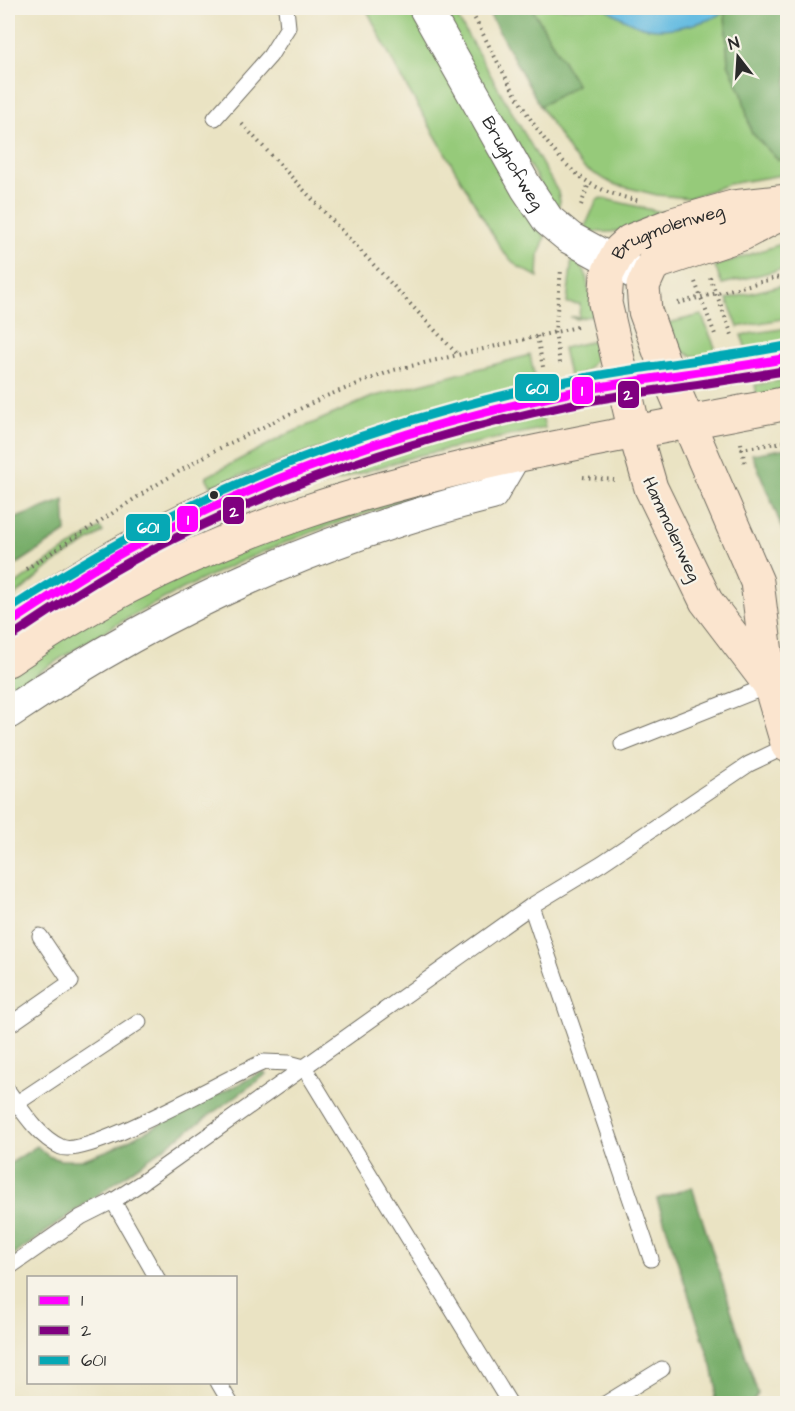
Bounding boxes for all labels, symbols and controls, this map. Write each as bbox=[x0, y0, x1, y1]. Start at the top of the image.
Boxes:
north arrow bbox=[708, 27, 768, 87]
text: N bbox=[726, 32, 742, 56]
street label: Brughofweg bbox=[475, 112, 550, 215]
street label: Brugmolenweg bbox=[605, 198, 727, 264]
line badge: 601 bbox=[514, 373, 560, 402]
line badge: 1 bbox=[571, 376, 594, 405]
text: 601 bbox=[526, 378, 549, 400]
text: 1 bbox=[581, 380, 584, 402]
line badge: 2 bbox=[617, 380, 640, 409]
text: 2 bbox=[622, 384, 633, 406]
street label: Hammolenweg bbox=[635, 473, 707, 586]
unlabelled marker bbox=[208, 489, 220, 501]
line badge: 2 bbox=[222, 496, 245, 525]
text: 2 bbox=[228, 501, 239, 523]
line badge: 1 bbox=[176, 505, 199, 533]
text: 1 bbox=[187, 509, 190, 531]
line badge: 601 bbox=[125, 513, 171, 542]
text: 601 bbox=[137, 517, 160, 539]
legend bbox=[27, 1276, 237, 1384]
text: 1 bbox=[81, 1288, 83, 1313]
text: 2 bbox=[81, 1318, 92, 1343]
text: 601 bbox=[81, 1348, 106, 1373]

